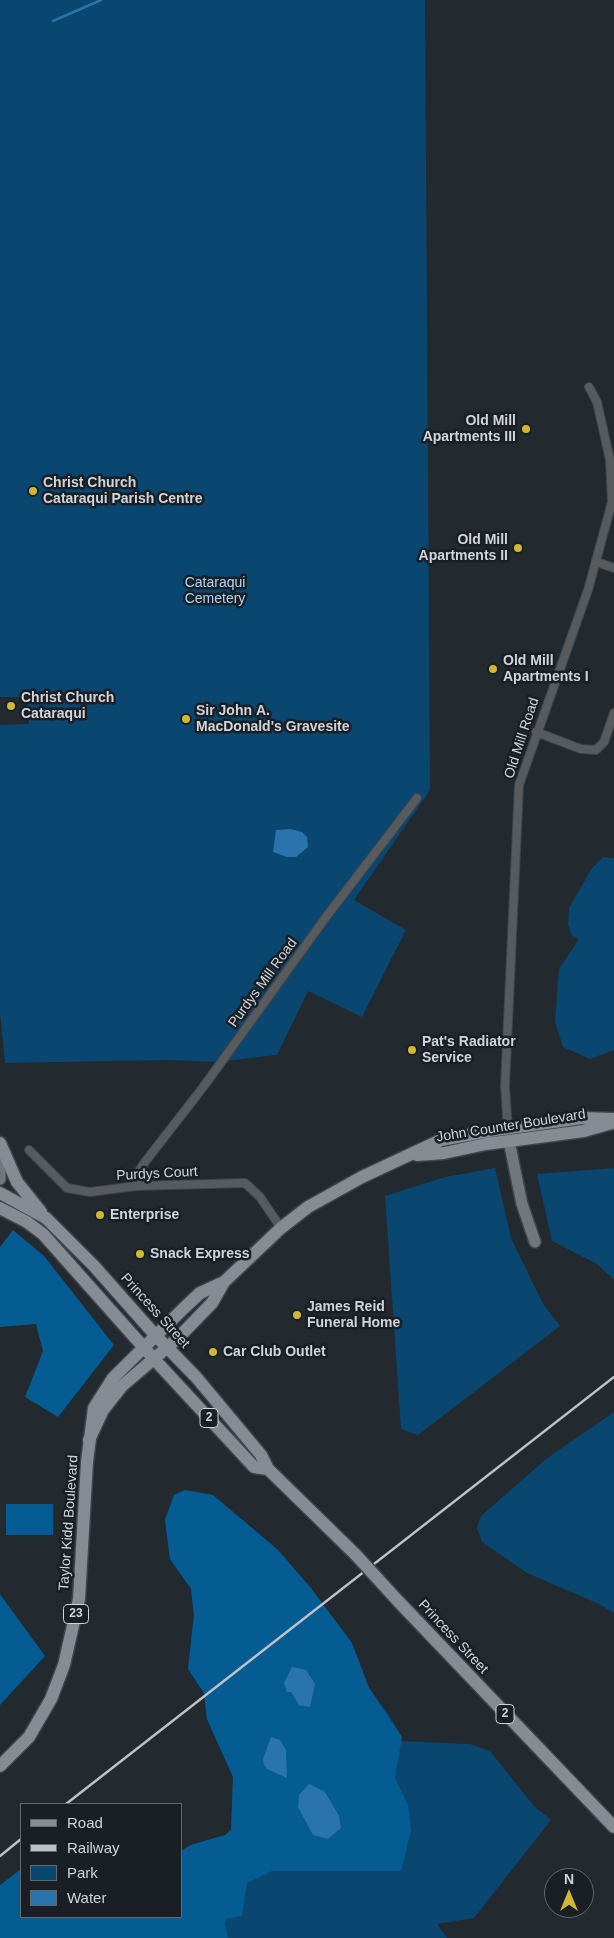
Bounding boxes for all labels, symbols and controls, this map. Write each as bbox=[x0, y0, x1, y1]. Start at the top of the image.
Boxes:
place label: Old Mill Apartments III bbox=[423, 413, 516, 446]
marker: Old Mill Apartments III bbox=[520, 423, 532, 435]
place label: Christ Church Cataraqui Parish Centre bbox=[43, 475, 202, 508]
marker: Christ Church Cataraqui Parish Centre bbox=[27, 485, 39, 497]
place label: Old Mill Apartments II bbox=[419, 532, 508, 564]
marker: Old Mill Apartments II bbox=[512, 542, 524, 554]
park label: Cataraqui Cemetery bbox=[185, 575, 245, 608]
place label: Old Mill Apartments I bbox=[503, 653, 589, 686]
marker: Old Mill Apartments I bbox=[487, 663, 499, 675]
place label: Christ Church Cataraqui bbox=[21, 690, 114, 722]
street label: Old Mill Road bbox=[501, 695, 543, 781]
marker: Christ Church Cataraqui bbox=[5, 700, 17, 712]
place label: Sir John A. MacDonald's Gravesite bbox=[196, 703, 350, 736]
marker: Sir John A. MacDonald's Gravesite bbox=[180, 713, 192, 725]
street label: Purdys Mill Road bbox=[225, 935, 301, 1031]
place label: Pat's Radiator Service bbox=[422, 1034, 516, 1066]
marker: Pat's Radiator Service bbox=[406, 1044, 418, 1056]
street label: John Counter Boulevard bbox=[435, 1106, 587, 1146]
street label: Purdys Court bbox=[116, 1163, 198, 1185]
place label: Enterprise bbox=[110, 1207, 179, 1223]
marker: Enterprise bbox=[94, 1209, 106, 1221]
place label: Snack Express bbox=[150, 1246, 250, 1262]
marker: Snack Express bbox=[134, 1248, 146, 1260]
street label: Princess Street bbox=[117, 1270, 193, 1352]
place label: James Reid Funeral Home bbox=[307, 1299, 400, 1331]
marker: James Reid Funeral Home bbox=[291, 1309, 303, 1321]
place label: Car Club Outlet bbox=[223, 1344, 326, 1360]
marker: Car Club Outlet bbox=[207, 1346, 219, 1358]
road number: 2 bbox=[200, 1409, 218, 1428]
street label: Taylor Kidd Boulevard bbox=[56, 1454, 82, 1592]
street label: Princess Street bbox=[414, 1597, 492, 1677]
road number: 23 bbox=[64, 1605, 88, 1624]
road number: 2 bbox=[496, 1705, 514, 1724]
legend bbox=[20, 1803, 182, 1918]
text: Road bbox=[67, 1814, 103, 1831]
text: Railway bbox=[67, 1839, 120, 1856]
text: Park bbox=[67, 1864, 98, 1881]
north arrow bbox=[544, 1868, 594, 1918]
text: N bbox=[564, 1871, 574, 1887]
text: Water bbox=[67, 1889, 106, 1906]

